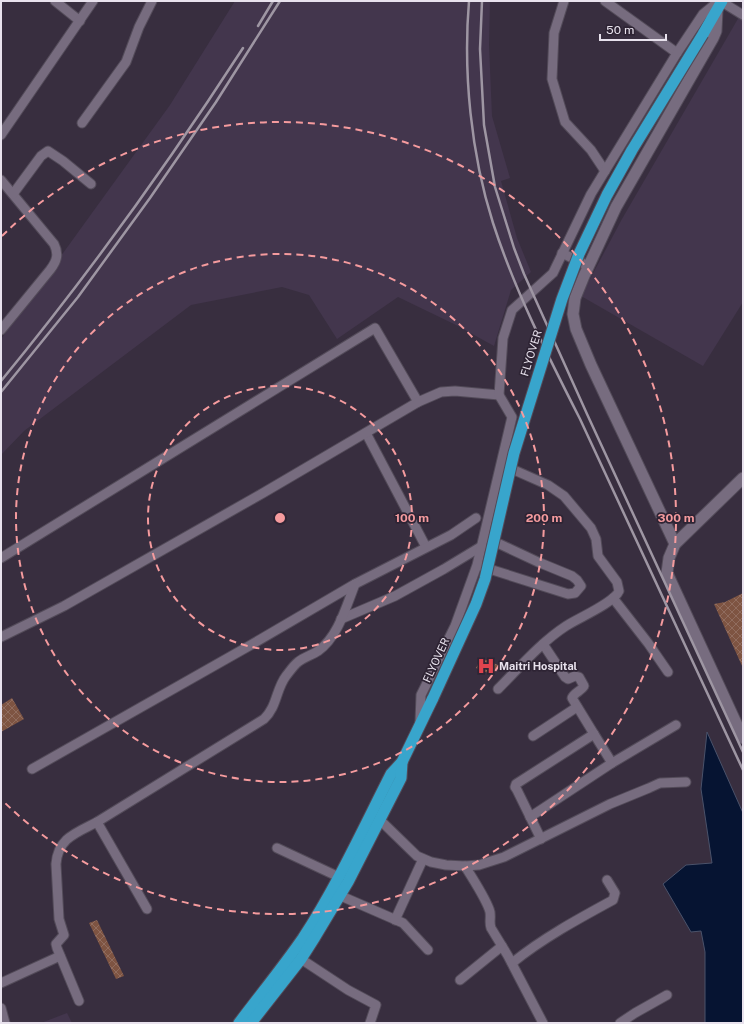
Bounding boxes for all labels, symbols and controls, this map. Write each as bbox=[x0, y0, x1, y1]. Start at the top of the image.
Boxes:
scale bar bbox=[600, 16, 666, 42]
text: 50 m bbox=[606, 23, 634, 37]
street label: FLYOVER bbox=[518, 328, 544, 378]
centre of rings bbox=[273, 511, 287, 525]
text: 100 m bbox=[395, 511, 429, 525]
text: 200 m bbox=[526, 511, 562, 525]
text: 300 m bbox=[658, 511, 695, 525]
street label: FLYOVER bbox=[420, 636, 452, 684]
hospital icon: Maitri Hospital bbox=[476, 656, 496, 676]
place label: Maitri Hospital bbox=[499, 660, 578, 672]

